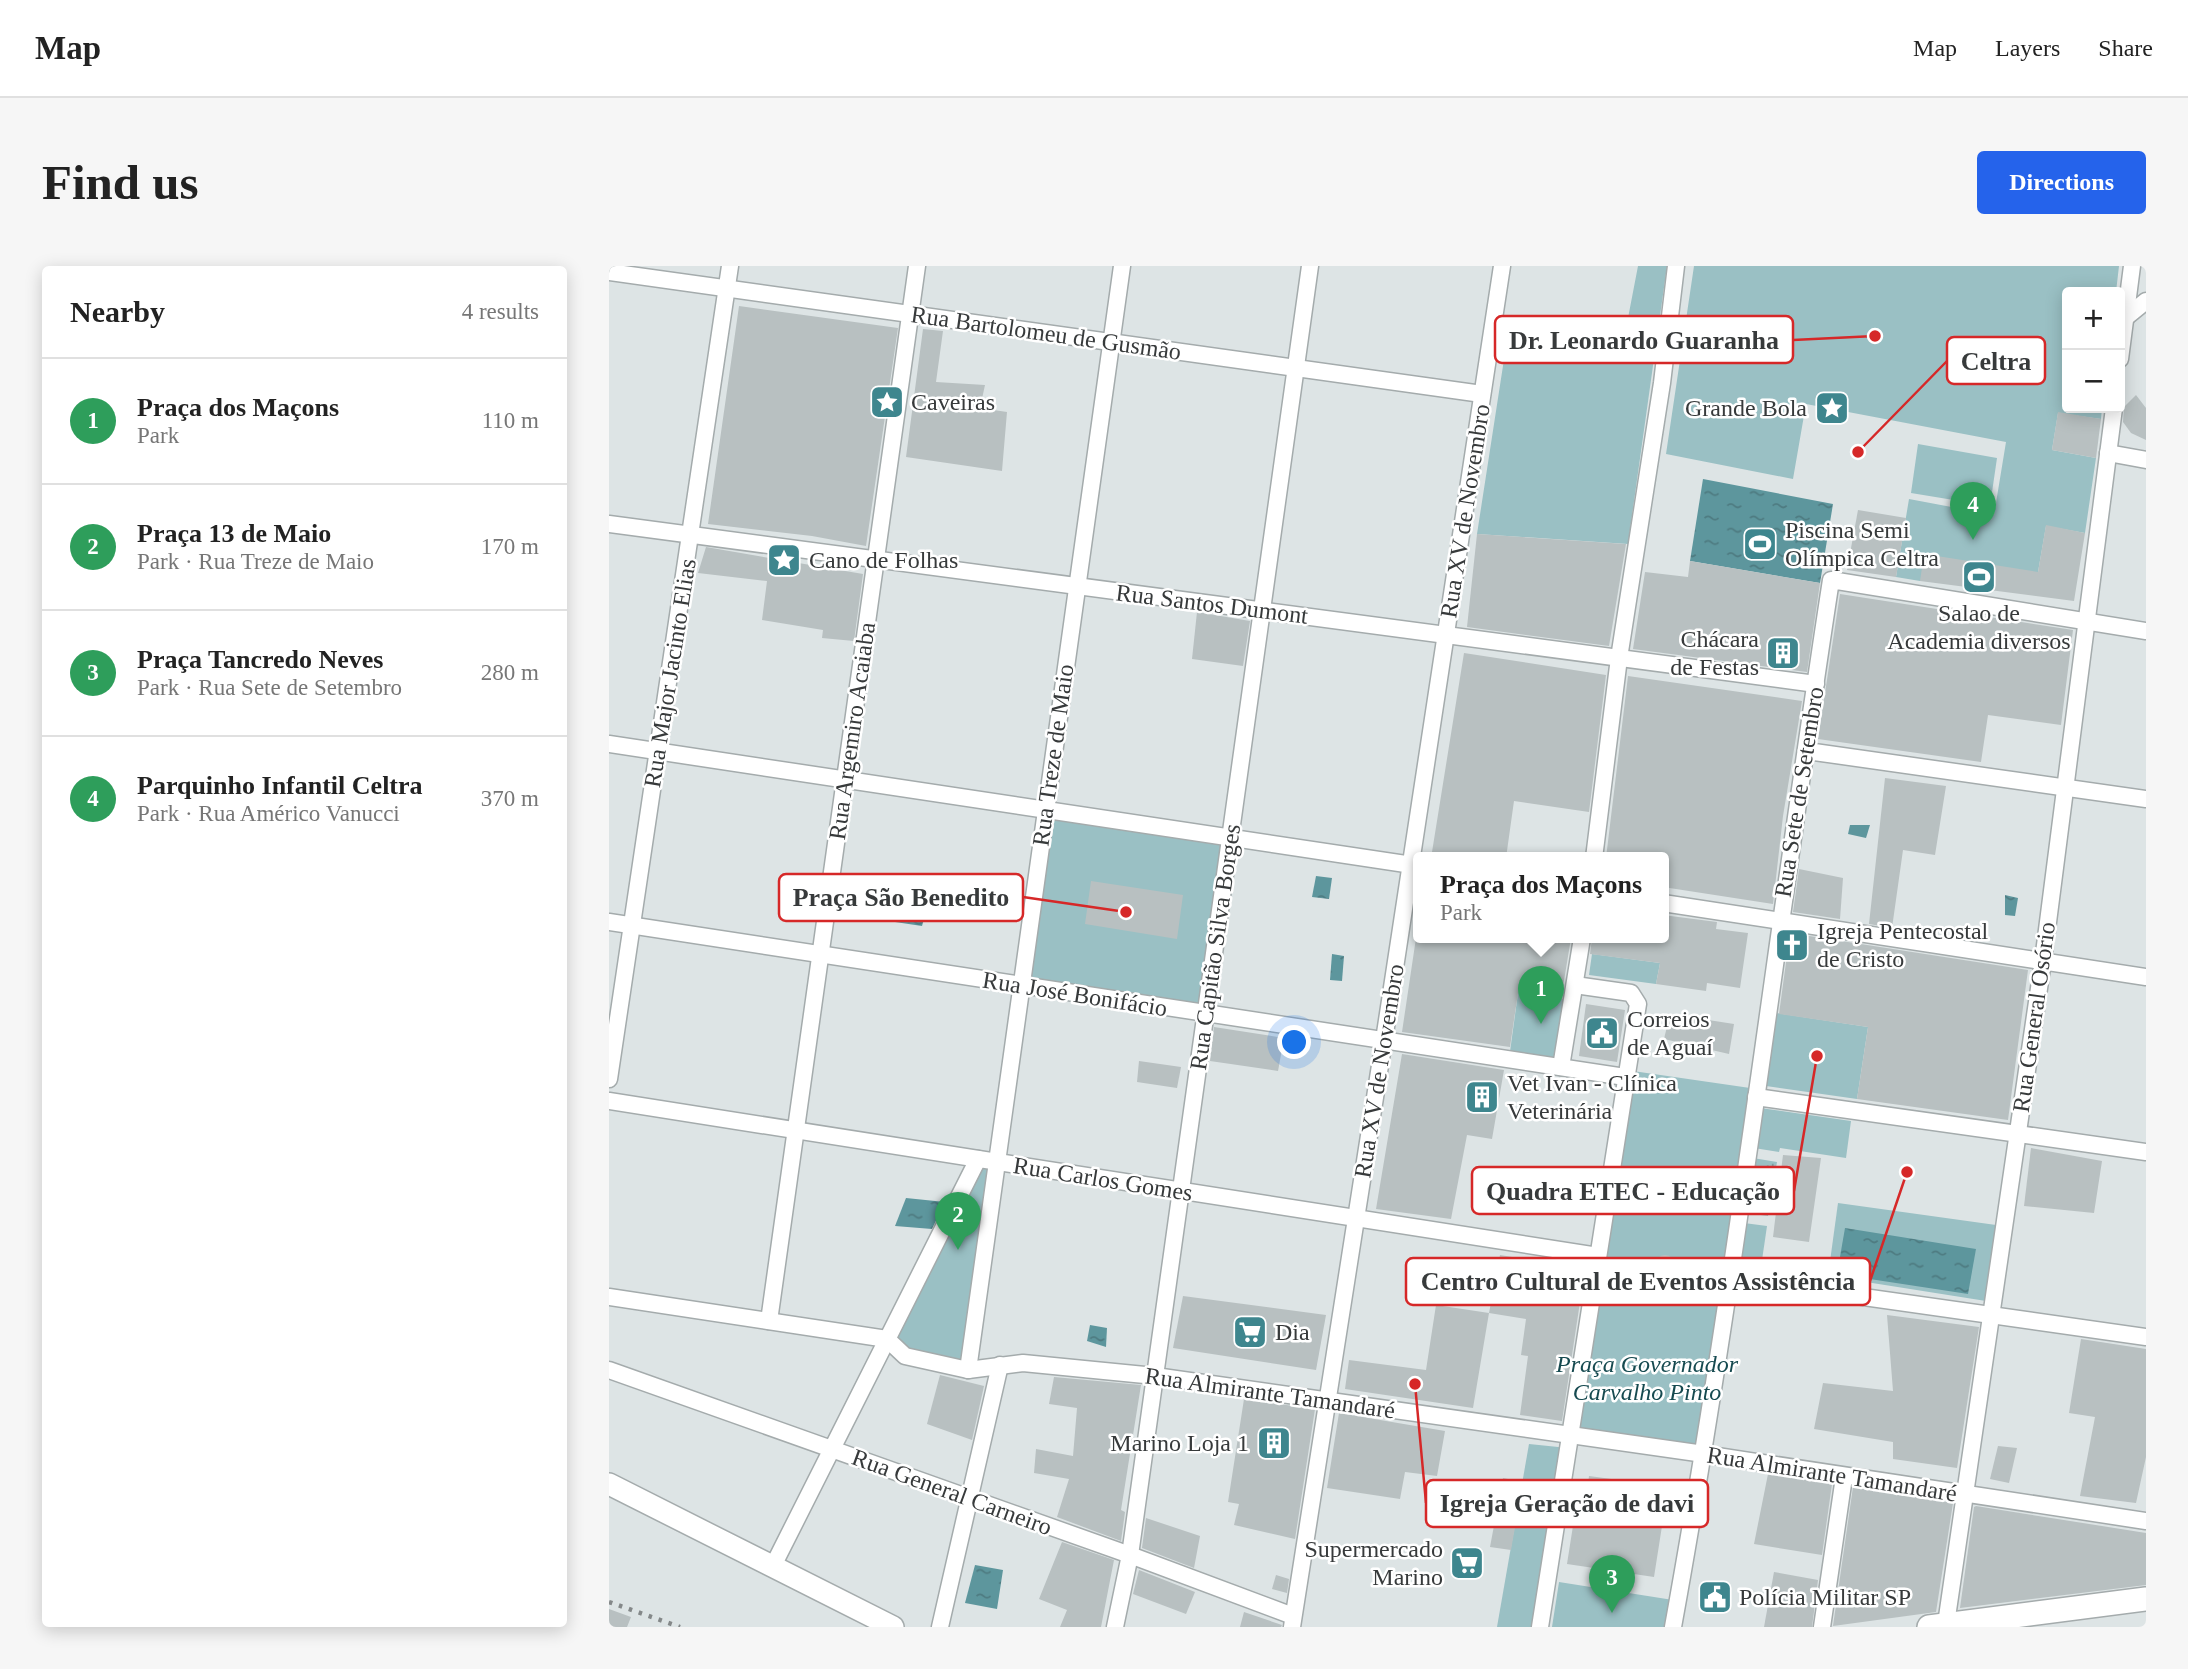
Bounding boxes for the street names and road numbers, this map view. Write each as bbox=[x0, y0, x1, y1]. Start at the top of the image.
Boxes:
street label: Rua Bartolomeu de Gusmão bbox=[909, 301, 1183, 365]
street label: Rua XV de Novembro bbox=[1435, 402, 1495, 620]
street label: Rua Major Jacinto Elias bbox=[639, 557, 701, 789]
street label: Rua Santos Dumont bbox=[1114, 579, 1310, 629]
street label: Rua Argemiro Acaiaba bbox=[824, 620, 880, 841]
street label: Rua Treze de Maio bbox=[1027, 662, 1079, 848]
street label: Rua Sete de Setembro bbox=[1770, 685, 1828, 899]
street label: Rua Capitão Silva Borges bbox=[1185, 822, 1245, 1072]
street label: Rua General Osório bbox=[2008, 920, 2060, 1114]
street label: Rua XV de Novembro bbox=[1349, 962, 1409, 1180]
street label: Rua José Bonifácio bbox=[981, 967, 1169, 1021]
street label: Rua Carlos Gomes bbox=[1011, 1152, 1195, 1206]
street label: Rua Almirante Tamandaré bbox=[1143, 1363, 1397, 1423]
street label: Rua Almirante Tamandaré bbox=[1705, 1441, 1959, 1507]
street label: Rua General Carneiro bbox=[849, 1444, 1055, 1540]

